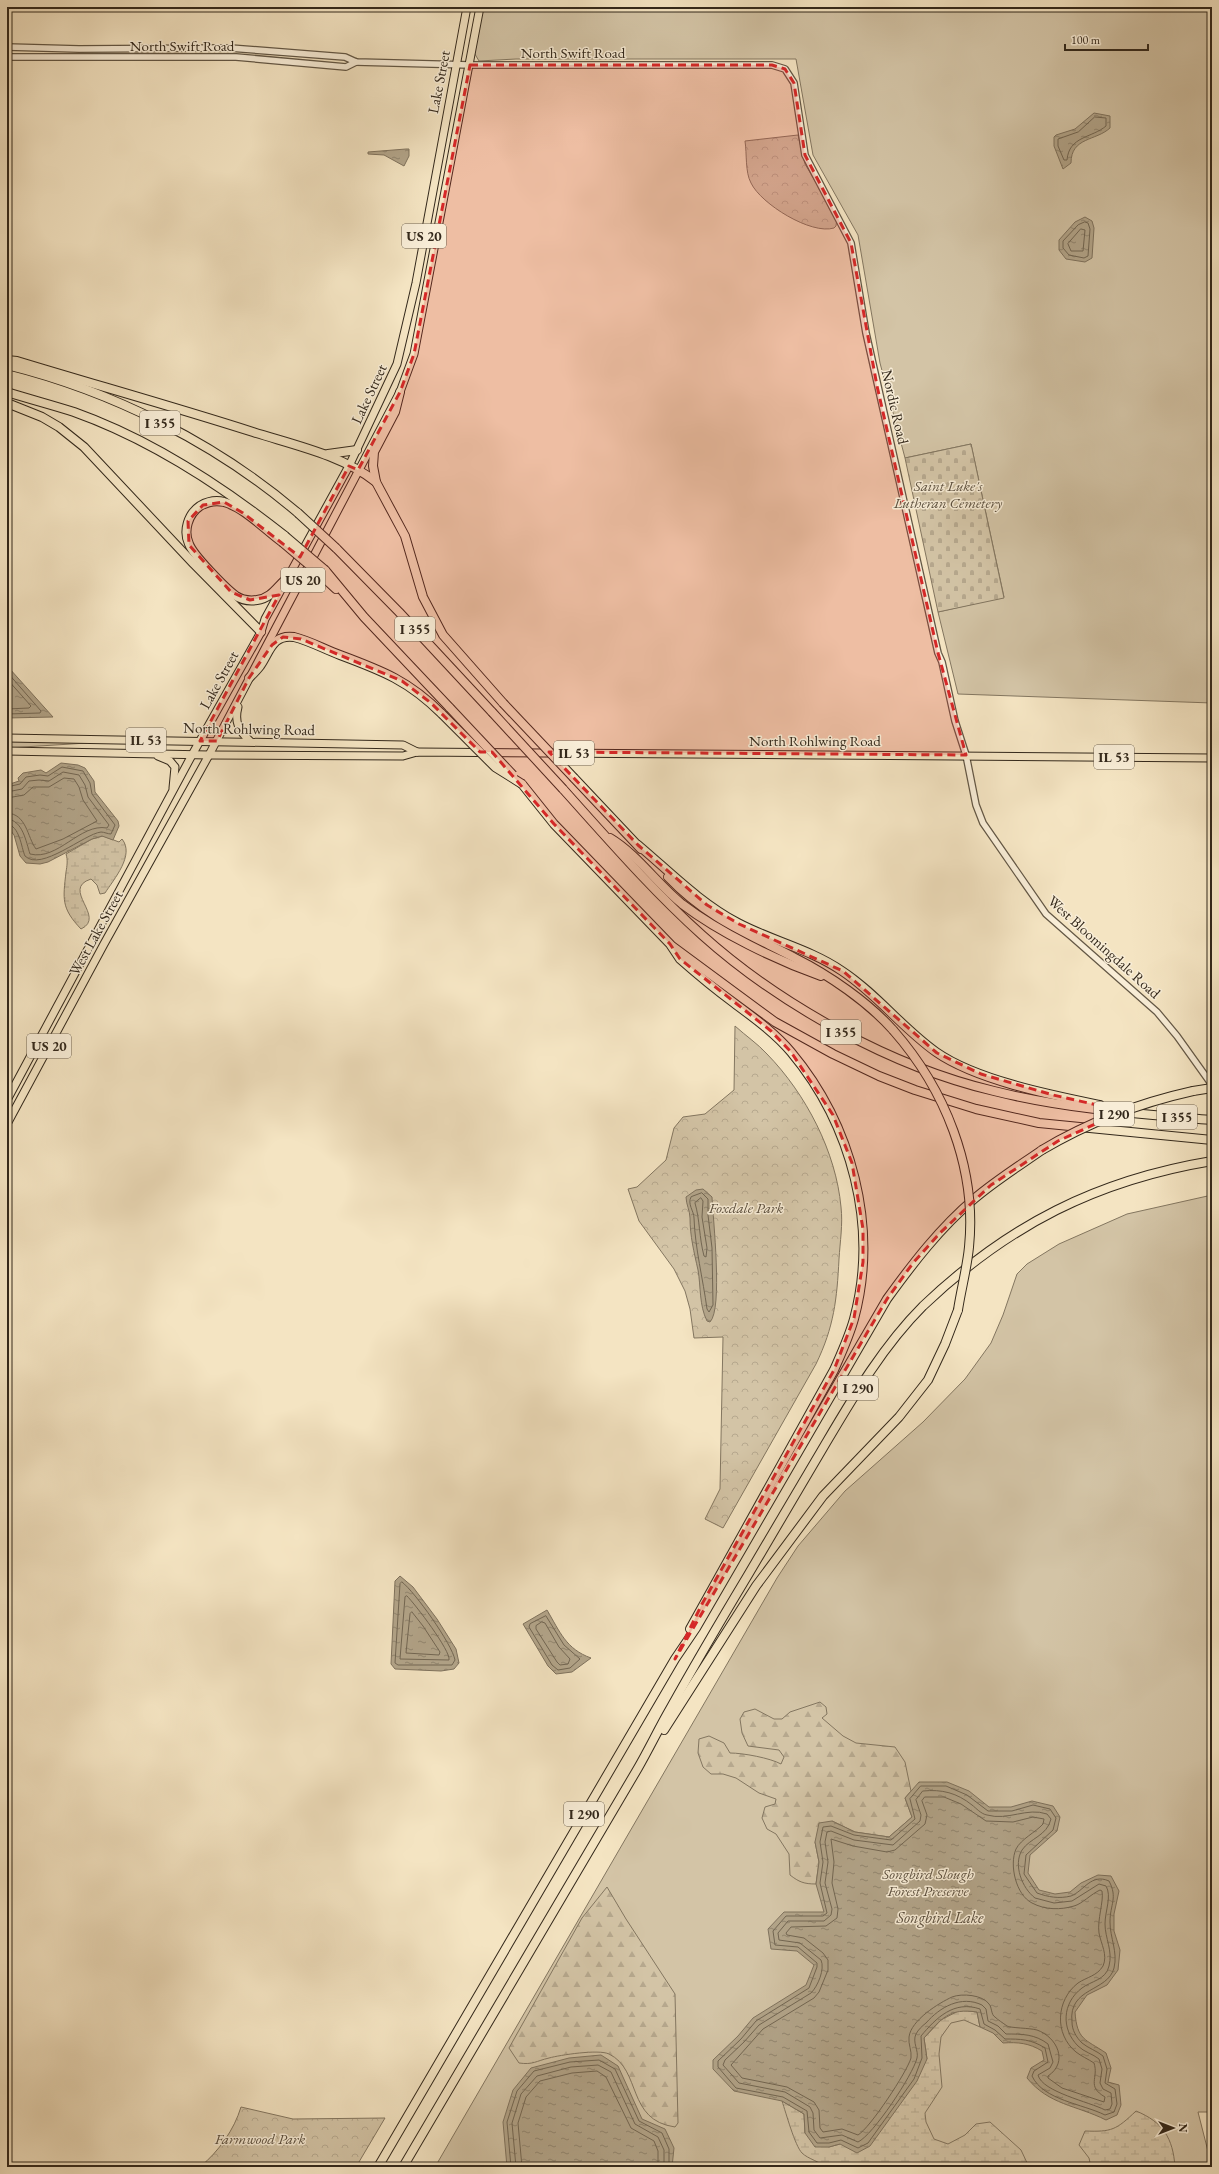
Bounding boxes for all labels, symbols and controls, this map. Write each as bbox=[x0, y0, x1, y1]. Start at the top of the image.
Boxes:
scale bar bbox=[1065, 26, 1148, 52]
text: 100 m bbox=[1071, 32, 1101, 48]
street label: North Swift Road bbox=[130, 36, 235, 55]
street label: North Swift Road bbox=[521, 43, 626, 62]
street label: Lake Street bbox=[423, 49, 454, 115]
road number: US 20 bbox=[402, 224, 446, 248]
street label: Lake Street bbox=[346, 361, 391, 427]
street label: Nordic Road bbox=[878, 368, 913, 446]
road number: I 355 bbox=[140, 411, 180, 435]
park label: Saint Luke's Lutheran Cemetery bbox=[893, 476, 1002, 512]
road number: US 20 bbox=[281, 568, 325, 592]
road number: I 355 bbox=[395, 617, 435, 641]
street label: Lake Street bbox=[195, 647, 242, 712]
street label: North Rohlwing Road bbox=[183, 718, 315, 739]
road number: IL 53 bbox=[126, 728, 166, 752]
street label: North Rohlwing Road bbox=[749, 731, 881, 750]
road number: IL 53 bbox=[554, 741, 594, 765]
road number: IL 53 bbox=[1094, 745, 1134, 769]
street label: West Lake Street bbox=[64, 887, 127, 979]
street label: West Bloomingdale Road bbox=[1044, 891, 1165, 1003]
road number: I 355 bbox=[821, 1020, 861, 1044]
road number: US 20 bbox=[27, 1034, 71, 1058]
road number: I 290 bbox=[1094, 1102, 1134, 1126]
road number: I 355 bbox=[1157, 1105, 1197, 1129]
park label: Foxdale Park bbox=[708, 1198, 783, 1217]
road number: I 290 bbox=[838, 1376, 878, 1400]
road number: I 290 bbox=[564, 1802, 604, 1826]
park label: Songbird Slough Forest Preserve bbox=[881, 1864, 974, 1900]
water label: Songbird Lake bbox=[896, 1907, 984, 1928]
north arrow bbox=[1153, 2108, 1193, 2148]
text: N bbox=[1176, 2124, 1190, 2133]
park label: Farmwood Park bbox=[214, 2129, 305, 2148]

